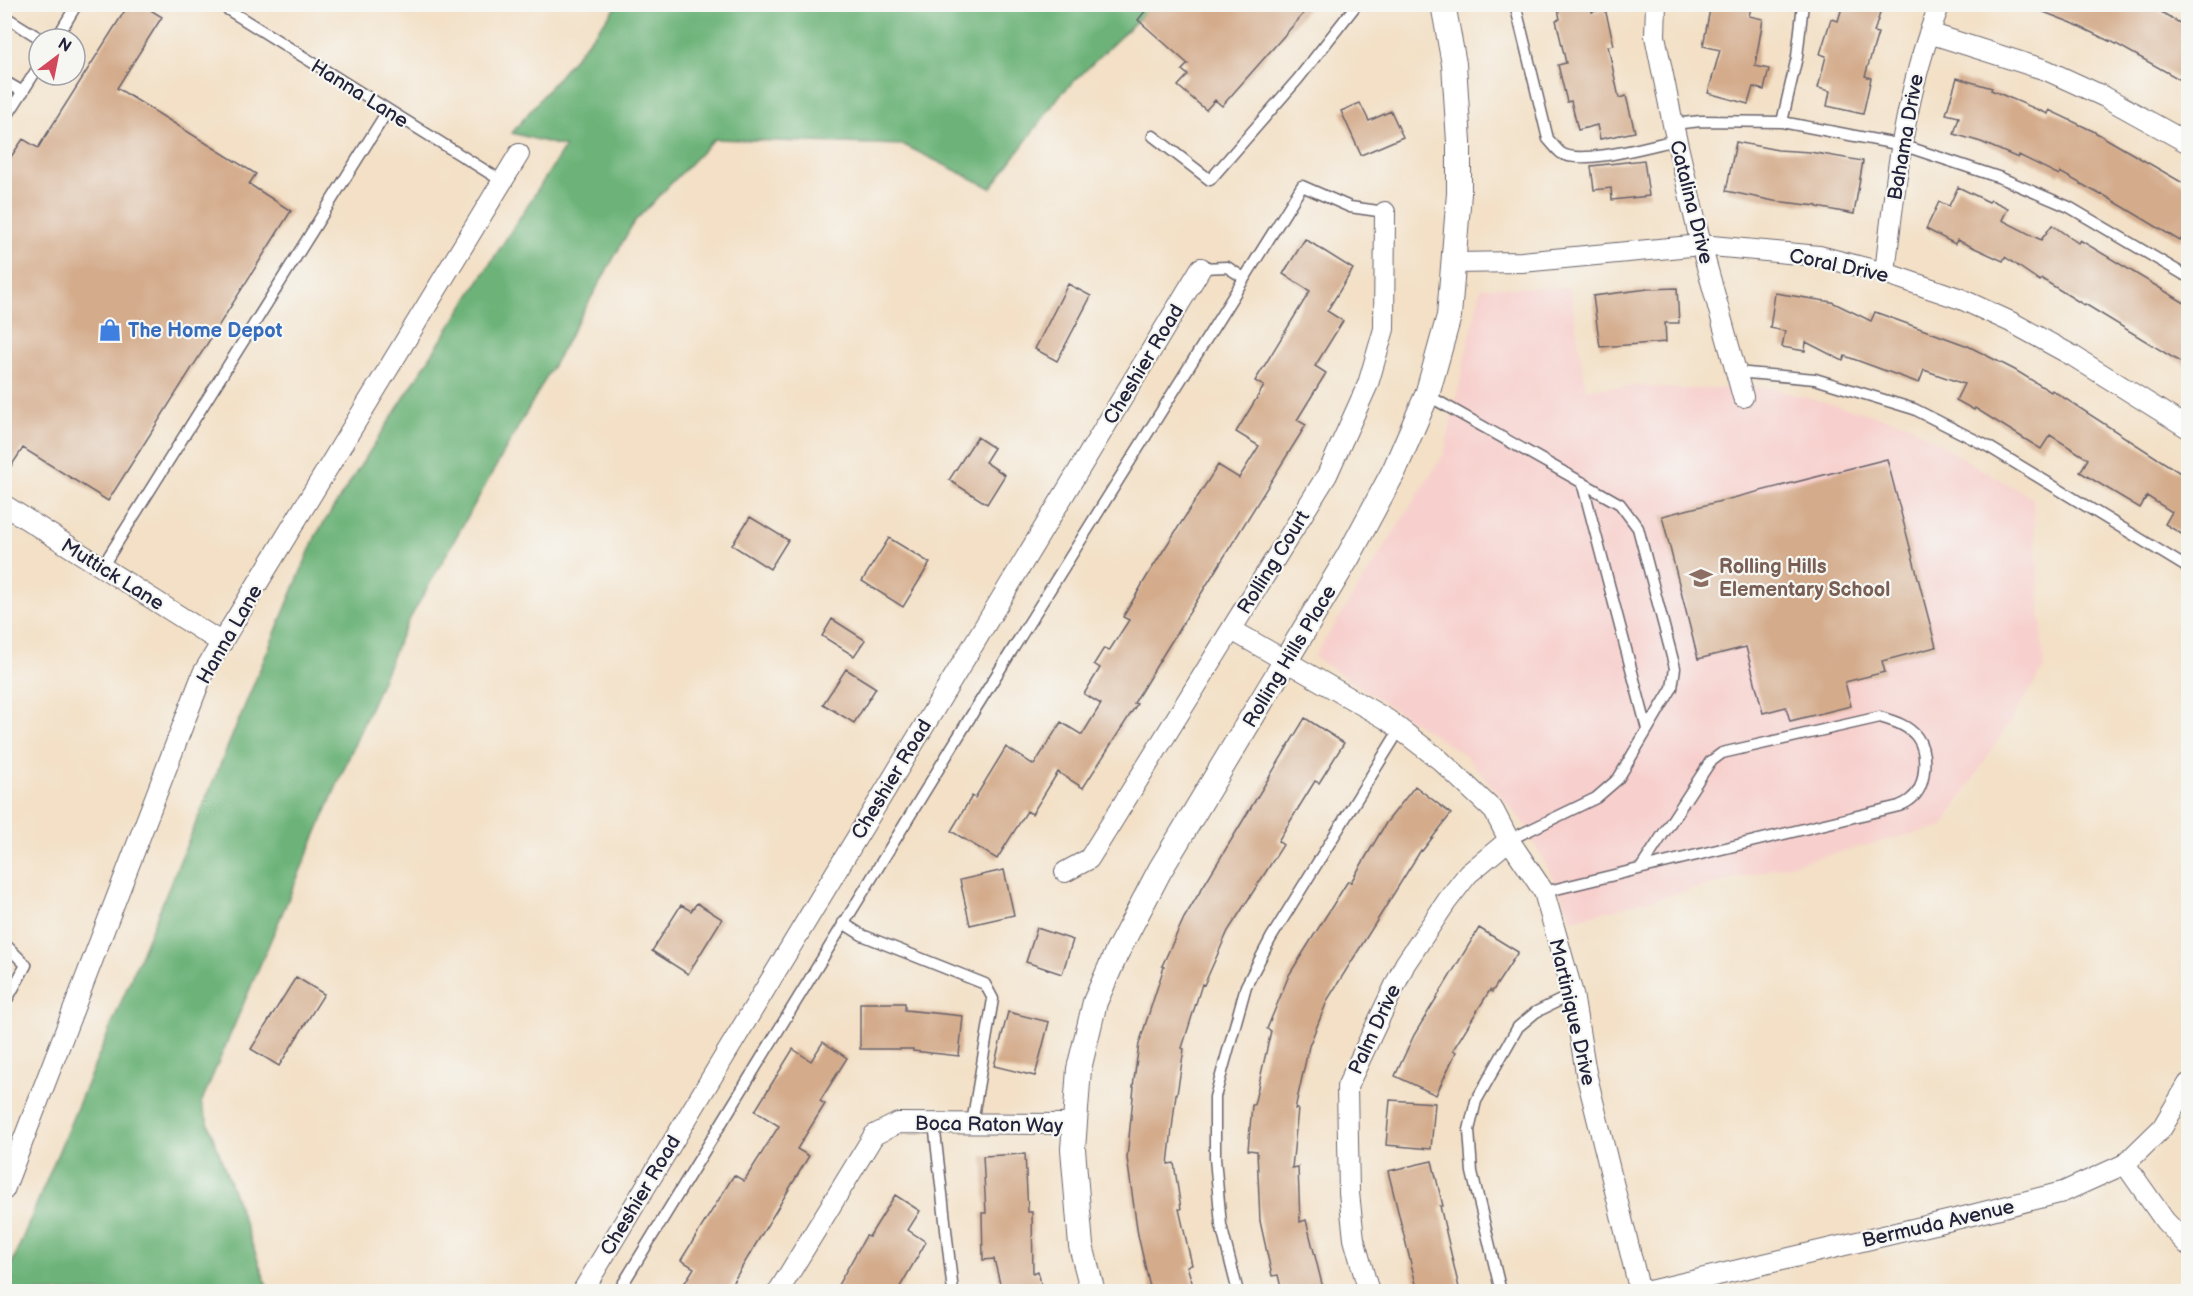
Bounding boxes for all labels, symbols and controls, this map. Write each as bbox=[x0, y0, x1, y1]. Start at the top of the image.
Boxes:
north arrow bbox=[27, 27, 87, 87]
text: N bbox=[54, 34, 74, 57]
street label: Hanna Lane bbox=[306, 54, 413, 133]
street label: Bahama Drive bbox=[1883, 72, 1929, 202]
street label: Catalina Drive bbox=[1664, 138, 1718, 267]
street label: Coral Drive bbox=[1787, 244, 1891, 288]
street label: Cheshier Road bbox=[1099, 300, 1189, 429]
shop icon: The Home Depot bbox=[97, 317, 123, 343]
place label: The Home Depot bbox=[128, 319, 283, 343]
street label: Rolling Court bbox=[1233, 506, 1315, 619]
street label: Muttick Lane bbox=[57, 534, 168, 616]
place label: Rolling Hills Elementary School bbox=[1719, 555, 1890, 602]
school or university icon: Rolling Hills Elementary School bbox=[1688, 565, 1714, 591]
street label: Hanna Lane bbox=[192, 581, 268, 688]
street label: Rolling Hills Place bbox=[1238, 581, 1342, 732]
street label: Cheshier Road bbox=[847, 715, 937, 844]
street label: Martinique Drive bbox=[1543, 936, 1601, 1088]
street label: Palm Drive bbox=[1344, 980, 1406, 1078]
street label: Boca Raton Way bbox=[915, 1112, 1063, 1138]
street label: Cheshier Road bbox=[596, 1131, 686, 1260]
street label: Bermuda Avenue bbox=[1860, 1195, 2017, 1253]

